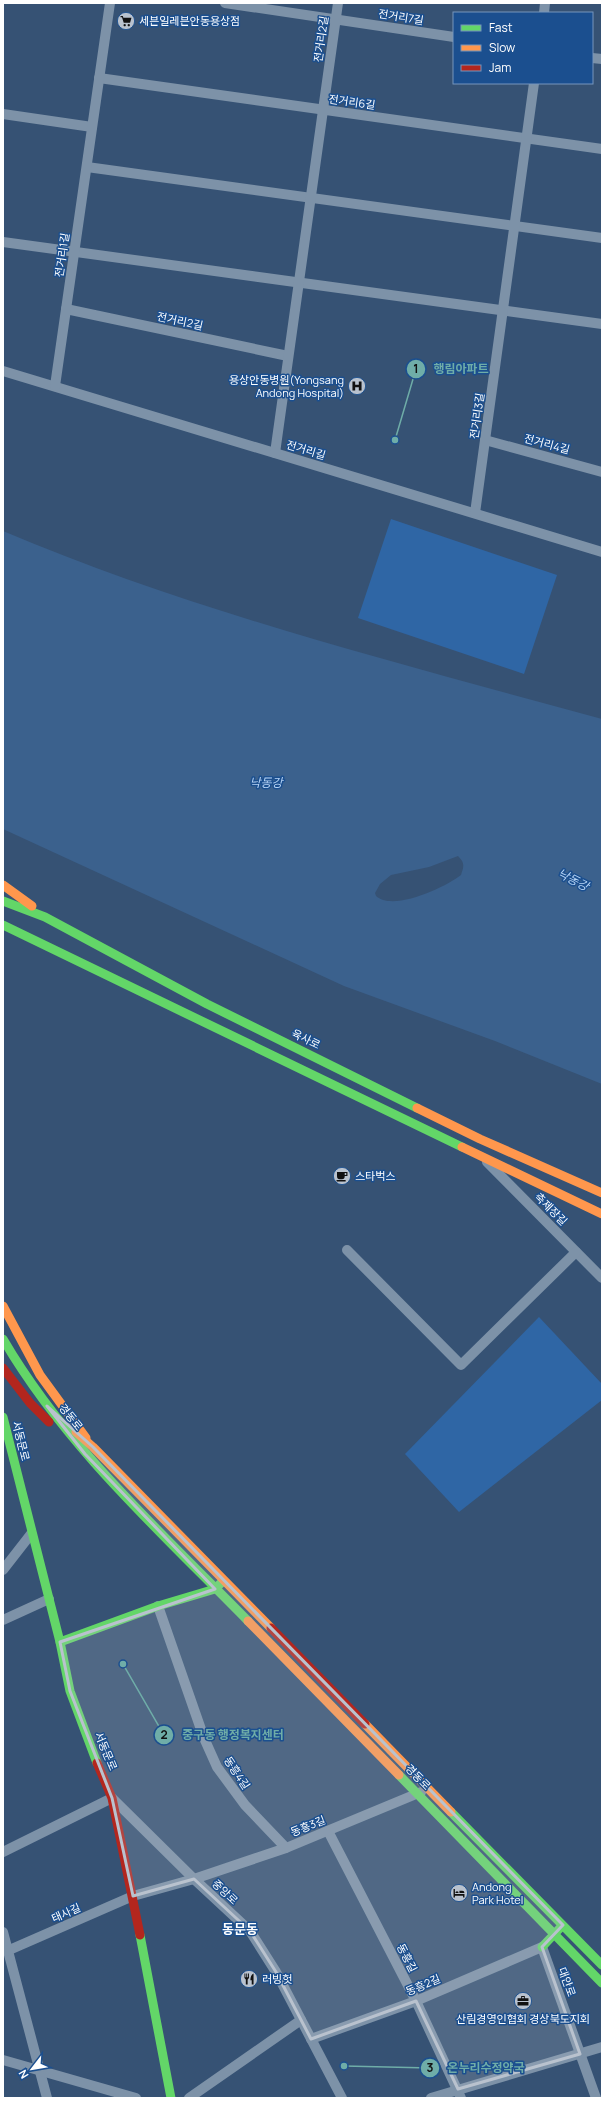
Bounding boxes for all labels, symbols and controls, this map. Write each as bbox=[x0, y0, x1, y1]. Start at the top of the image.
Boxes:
street label: 전거리7길 bbox=[377, 5, 425, 28]
supermarket icon: 세븐일레븐안동용상점 bbox=[116, 11, 136, 31]
legend bbox=[453, 12, 593, 84]
place label: 세븐일레븐안동용상점 bbox=[139, 13, 240, 28]
street label: 전거리2길 bbox=[310, 15, 331, 63]
text: Fast bbox=[489, 19, 513, 36]
text: Slow bbox=[489, 39, 515, 56]
text: Jam bbox=[489, 59, 511, 76]
street label: 전거리6길 bbox=[328, 91, 377, 112]
street label: 전거리1길 bbox=[51, 232, 72, 278]
street label: 전거리2길 bbox=[156, 308, 205, 333]
callout: 행림아파트 bbox=[406, 357, 497, 381]
text: 1 bbox=[413, 360, 419, 377]
text: 행림아파트 bbox=[433, 360, 489, 377]
place label: 용상안동병원(Yongsang Andong Hospital) bbox=[229, 372, 344, 400]
hospital icon: 용상안동병원(Yongsang Andong Hospital) bbox=[347, 376, 367, 396]
street label: 전거리3길 bbox=[466, 392, 487, 440]
street label: 전거리4길 bbox=[523, 430, 572, 457]
street label: 전거리길 bbox=[285, 436, 328, 463]
water label: 낙동강 bbox=[249, 774, 285, 791]
water label: 낙동강 bbox=[555, 864, 594, 896]
street label: 육사로 bbox=[289, 1025, 323, 1052]
cafe icon: 스타벅스 bbox=[332, 1166, 352, 1186]
place label: 스타벅스 bbox=[355, 1168, 395, 1183]
street label: 축제장길 bbox=[532, 1189, 571, 1228]
street label: 경동로 bbox=[56, 1400, 87, 1433]
street label: 서동문로 bbox=[9, 1419, 34, 1462]
callout: 중구동 행정복지센터 bbox=[154, 1723, 292, 1747]
text: 2 bbox=[160, 1726, 168, 1743]
text: 중구동 행정복지센터 bbox=[182, 1726, 284, 1743]
street label: 서동문로 bbox=[92, 1729, 121, 1772]
street label: 동흥4길 bbox=[221, 1753, 254, 1792]
street label: 경동로 bbox=[402, 1761, 434, 1793]
street label: 동흥3길 bbox=[288, 1812, 328, 1839]
street label: 중앙로 bbox=[209, 1876, 242, 1907]
place label: Andong Park Hotel bbox=[472, 1879, 523, 1907]
hotel icon: Andong Park Hotel bbox=[449, 1883, 469, 1903]
street label: 태사길 bbox=[49, 1900, 83, 1926]
district label: 동문동 bbox=[222, 1920, 258, 1938]
street label: 동흥길 bbox=[394, 1941, 421, 1975]
street label: 대안로 bbox=[555, 1965, 580, 1999]
restaurant icon: 러빙헛 bbox=[239, 1969, 259, 1989]
street label: 동흥2길 bbox=[403, 1970, 443, 1999]
place label: 러빙헛 bbox=[262, 1971, 292, 1986]
office icon: 산림경영인협회 경상북도지회 bbox=[513, 1991, 533, 2011]
place label: 산림경영인협회 경상북도지회 bbox=[456, 2011, 590, 2026]
north arrow bbox=[12, 2049, 52, 2089]
callout: 온누리수정약국 bbox=[420, 2056, 533, 2080]
text: 3 bbox=[427, 2059, 434, 2076]
text: 온누리수정약국 bbox=[447, 2059, 525, 2076]
text: N bbox=[14, 2067, 31, 2082]

